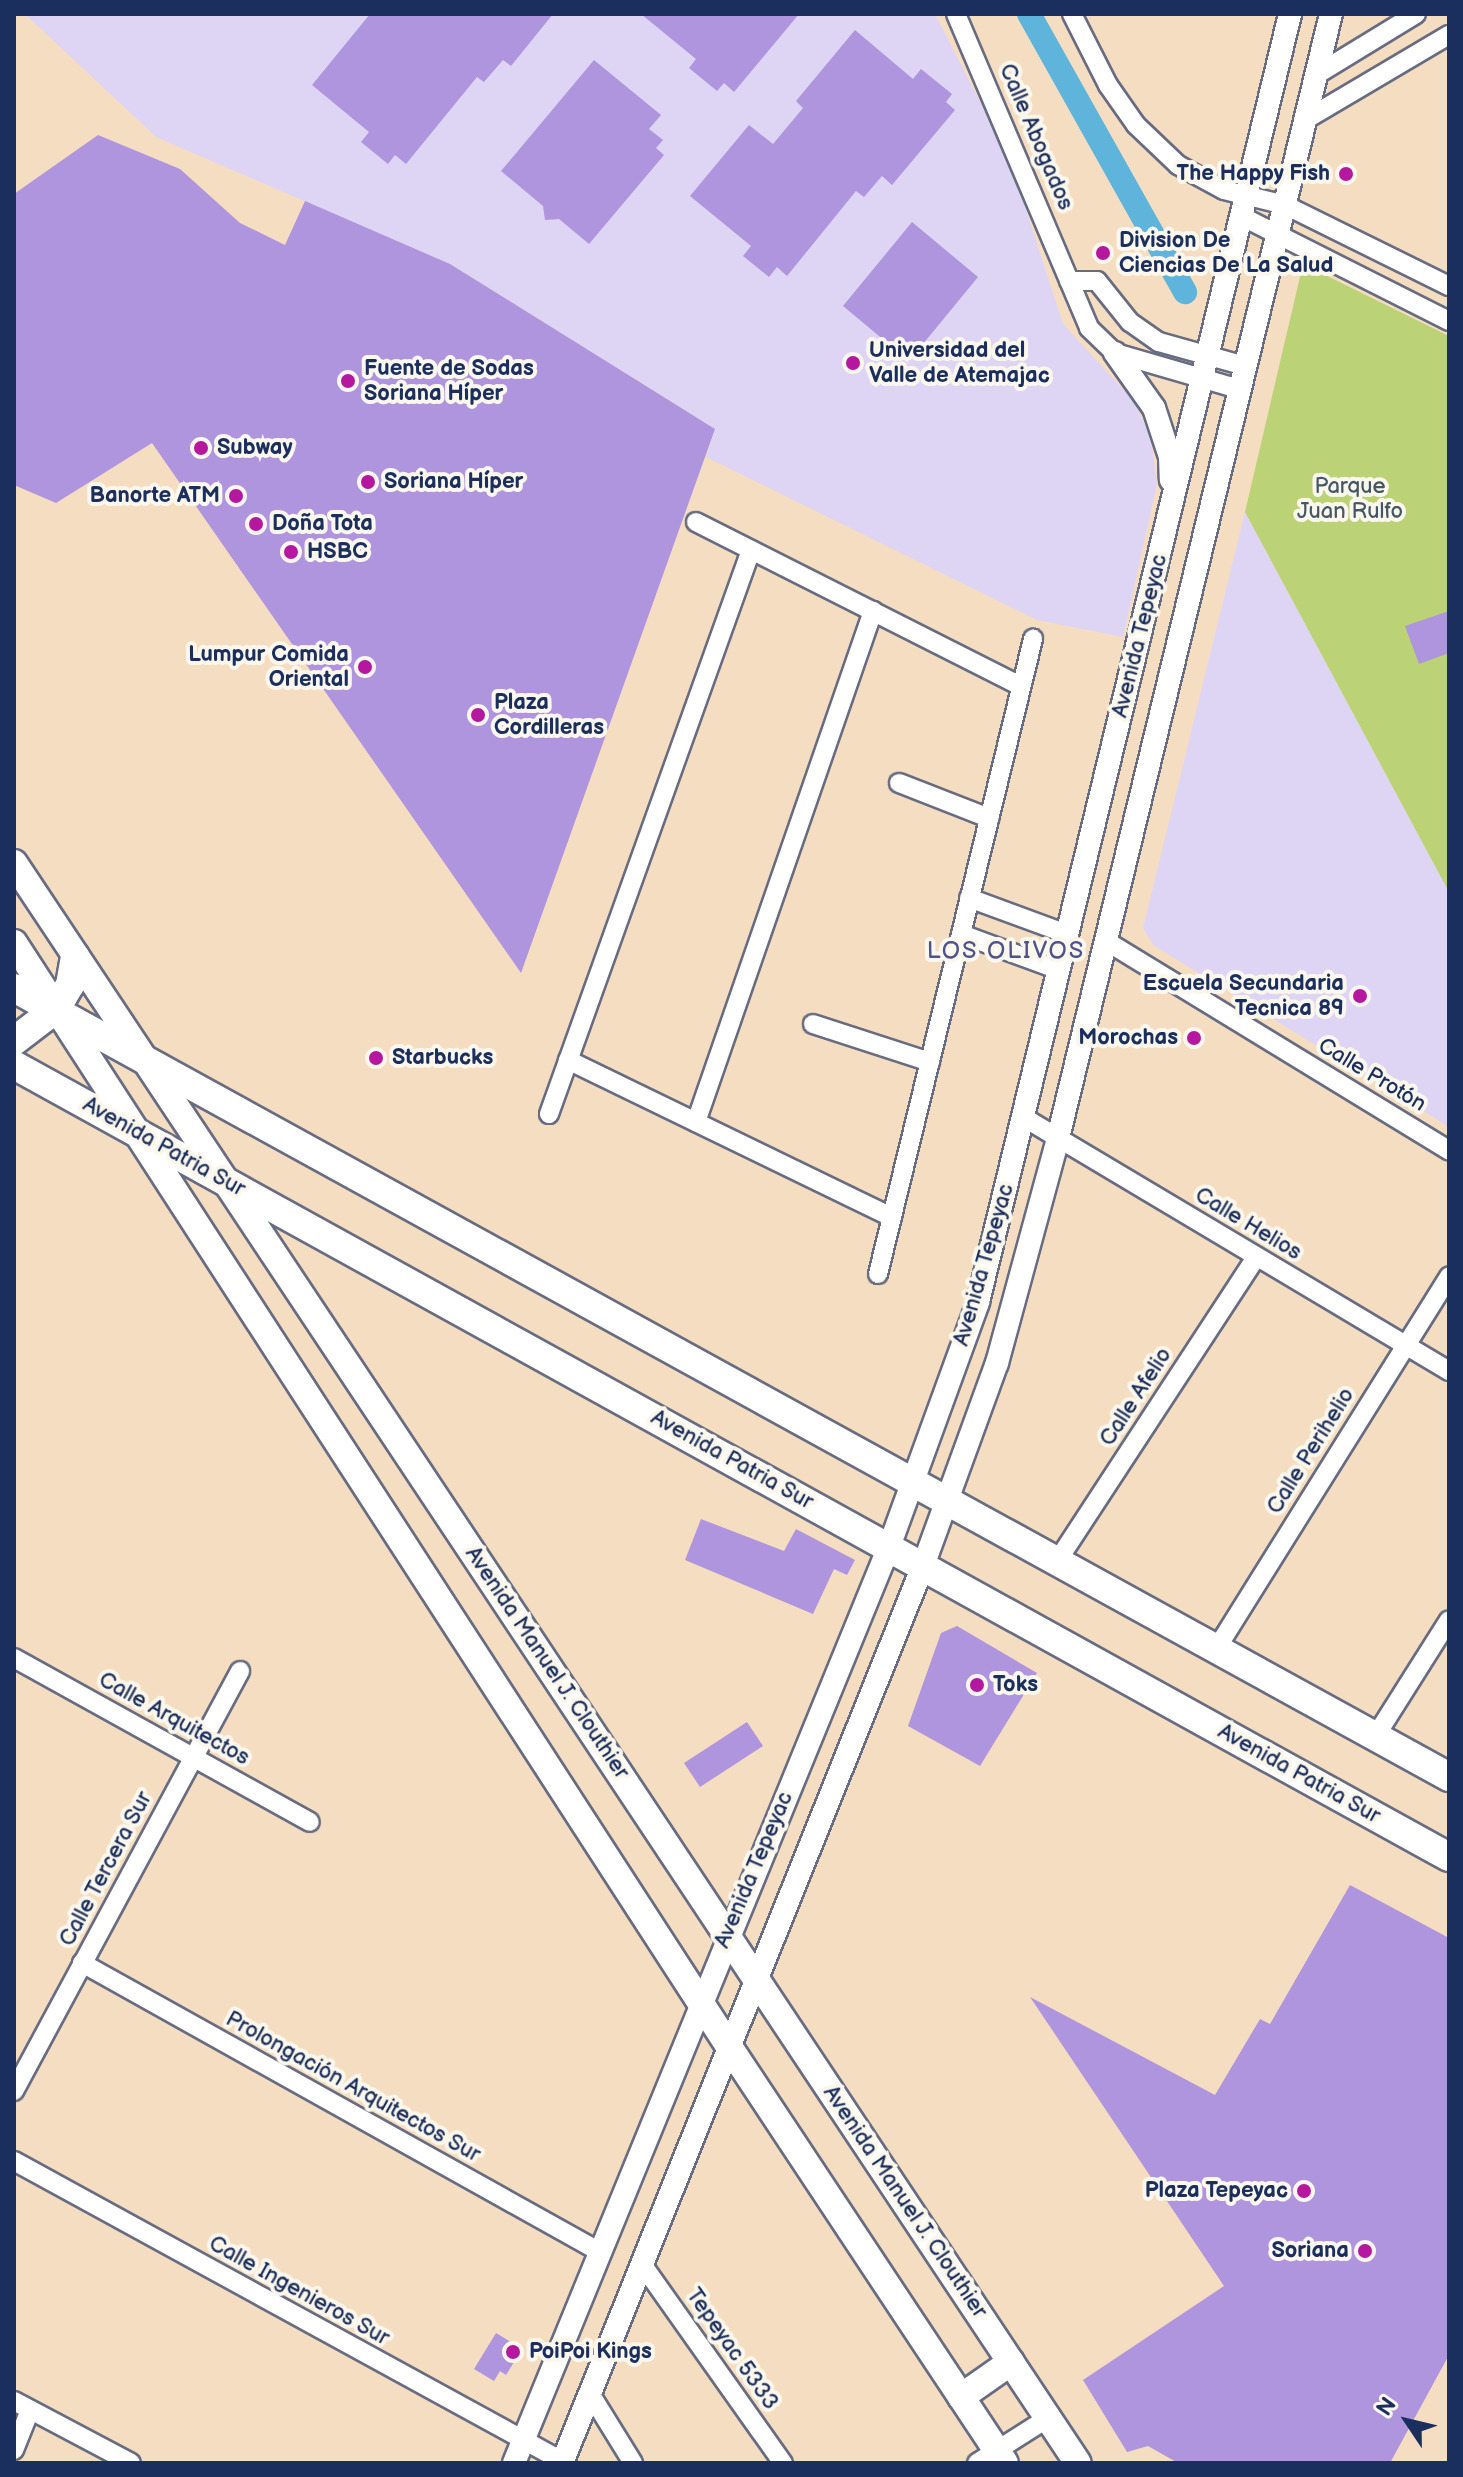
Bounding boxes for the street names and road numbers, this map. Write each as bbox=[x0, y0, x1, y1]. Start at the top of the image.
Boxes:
street label: Calle Abogados bbox=[993, 60, 1079, 214]
street label: Avenida Tepeyac bbox=[1107, 551, 1173, 721]
street label: Calle Protón bbox=[1313, 1032, 1431, 1118]
street label: Avenida Patria Sur bbox=[78, 1091, 250, 1203]
street label: Avenida Tepeyac bbox=[948, 1181, 1020, 1349]
street label: Calle Helios bbox=[1190, 1182, 1306, 1266]
street label: Calle Afelio bbox=[1095, 1343, 1177, 1451]
street label: Calle Perihelio bbox=[1262, 1383, 1360, 1519]
street label: Avenida Patria Sur bbox=[646, 1404, 818, 1516]
street label: Avenida Manuel J. Clouthier bbox=[459, 1541, 635, 1785]
street label: Calle Arquitectos bbox=[94, 1667, 254, 1771]
street label: Avenida Patria Sur bbox=[1213, 1718, 1385, 1830]
street label: Calle Tercera Sur bbox=[54, 1787, 158, 1951]
street label: Avenida Tepeyac bbox=[709, 1788, 799, 1952]
street label: Prolongación Arquitectos Sur bbox=[221, 2006, 485, 2168]
street label: Avenida Manuel J. Clouthier bbox=[817, 2080, 993, 2324]
street label: Calle Ingenieros Sur bbox=[204, 2230, 394, 2352]
street label: Tepeyac 5333 bbox=[680, 2283, 784, 2415]

